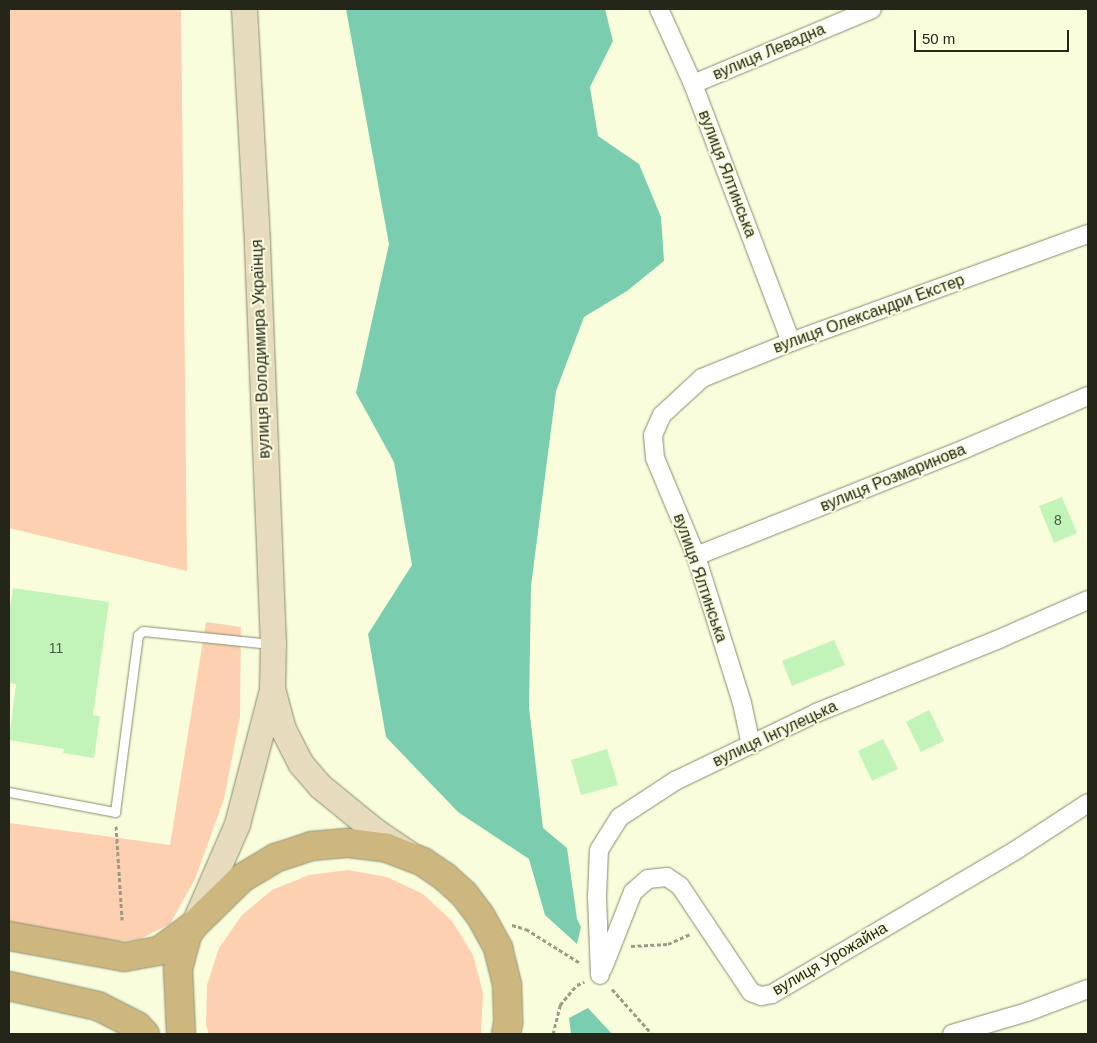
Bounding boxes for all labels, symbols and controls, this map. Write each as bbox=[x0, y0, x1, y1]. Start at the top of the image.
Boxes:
street label: вулиця Левадна bbox=[710, 20, 828, 84]
scale bar bbox=[917, 20, 1072, 52]
text: 50 m bbox=[922, 30, 955, 47]
street label: вулиця Ялтинська bbox=[694, 108, 760, 240]
street label: вулиця Володимира Українця bbox=[248, 239, 274, 459]
street label: вулиця Олександри Екстер bbox=[771, 270, 967, 358]
street label: вулиця Розмаринова bbox=[818, 440, 968, 516]
street label: вулиця Ялтинська bbox=[669, 511, 731, 645]
house number: 8 bbox=[1054, 512, 1062, 528]
house number: 11 bbox=[49, 640, 63, 656]
street label: вулиця Інгулецька bbox=[710, 697, 840, 771]
street label: вулиця Урожайна bbox=[769, 918, 891, 1000]

